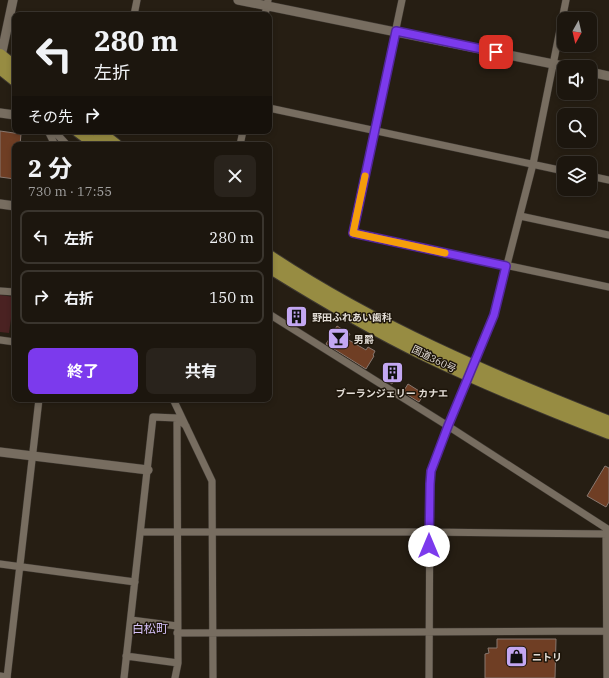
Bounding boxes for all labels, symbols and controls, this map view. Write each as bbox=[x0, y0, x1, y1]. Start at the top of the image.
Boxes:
north arrow bbox=[557, 12, 597, 52]
map controls bbox=[557, 12, 597, 196]
text: 280 m bbox=[94, 22, 178, 59]
icon: left bbox=[28, 28, 80, 80]
pin bbox=[479, 35, 513, 69]
icon: arrive bbox=[485, 41, 507, 63]
button: sound bbox=[557, 60, 597, 100]
text: 左折 bbox=[94, 61, 130, 84]
icon: right bbox=[81, 104, 103, 126]
text: その先 bbox=[28, 107, 73, 126]
button: search bbox=[557, 108, 597, 148]
text: 2 分 bbox=[28, 152, 72, 184]
button: close bbox=[214, 155, 256, 197]
button: layers bbox=[557, 156, 597, 196]
text: 730 m · 17:55 bbox=[28, 183, 112, 200]
icon: left bbox=[30, 226, 52, 248]
text: 280 m bbox=[209, 228, 254, 247]
text: 左折 bbox=[64, 229, 94, 248]
icon: right bbox=[30, 286, 52, 308]
text: 150 m bbox=[209, 288, 254, 307]
text: 右折 bbox=[64, 289, 94, 308]
building icon: 野田ふれあい歯科 bbox=[283, 304, 309, 330]
place label: 野田ふれあい歯科 bbox=[312, 311, 392, 324]
bar icon: 男爵 bbox=[325, 326, 351, 352]
place label: 男爵 bbox=[354, 333, 374, 346]
street label: 国道360号 bbox=[410, 343, 458, 375]
button: 終了 bbox=[28, 348, 138, 394]
button: 共有 bbox=[146, 348, 256, 394]
building icon: ブーランジェリー カナエ bbox=[379, 360, 405, 386]
place label: ブーランジェリー カナエ bbox=[336, 387, 448, 400]
position arrow bbox=[408, 525, 450, 567]
district label: 白松町 bbox=[132, 621, 168, 636]
shop icon: ニトリ bbox=[504, 644, 530, 670]
place label: ニトリ bbox=[532, 651, 562, 664]

